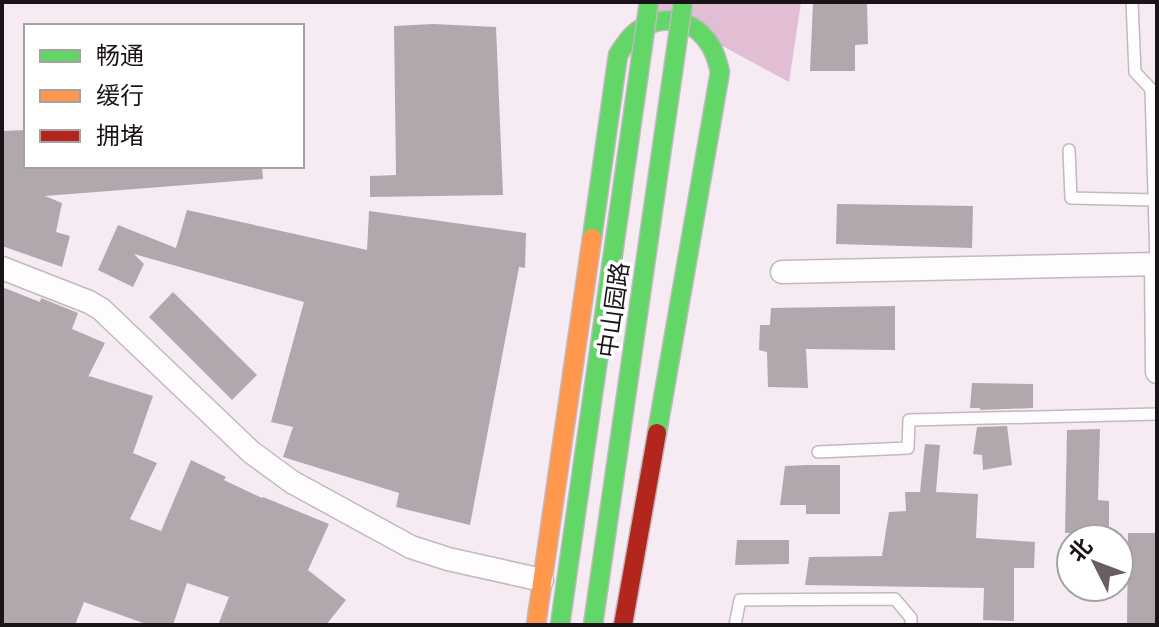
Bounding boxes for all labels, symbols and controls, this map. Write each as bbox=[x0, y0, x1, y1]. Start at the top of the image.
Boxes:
legend bbox=[24, 24, 304, 168]
text: 畅通 bbox=[96, 40, 144, 69]
text: 缓行 bbox=[96, 80, 144, 109]
text: 拥堵 bbox=[96, 120, 144, 149]
street label: 中山园路 bbox=[591, 260, 634, 359]
north arrow bbox=[1055, 523, 1135, 603]
text: 北 bbox=[1062, 532, 1096, 566]

